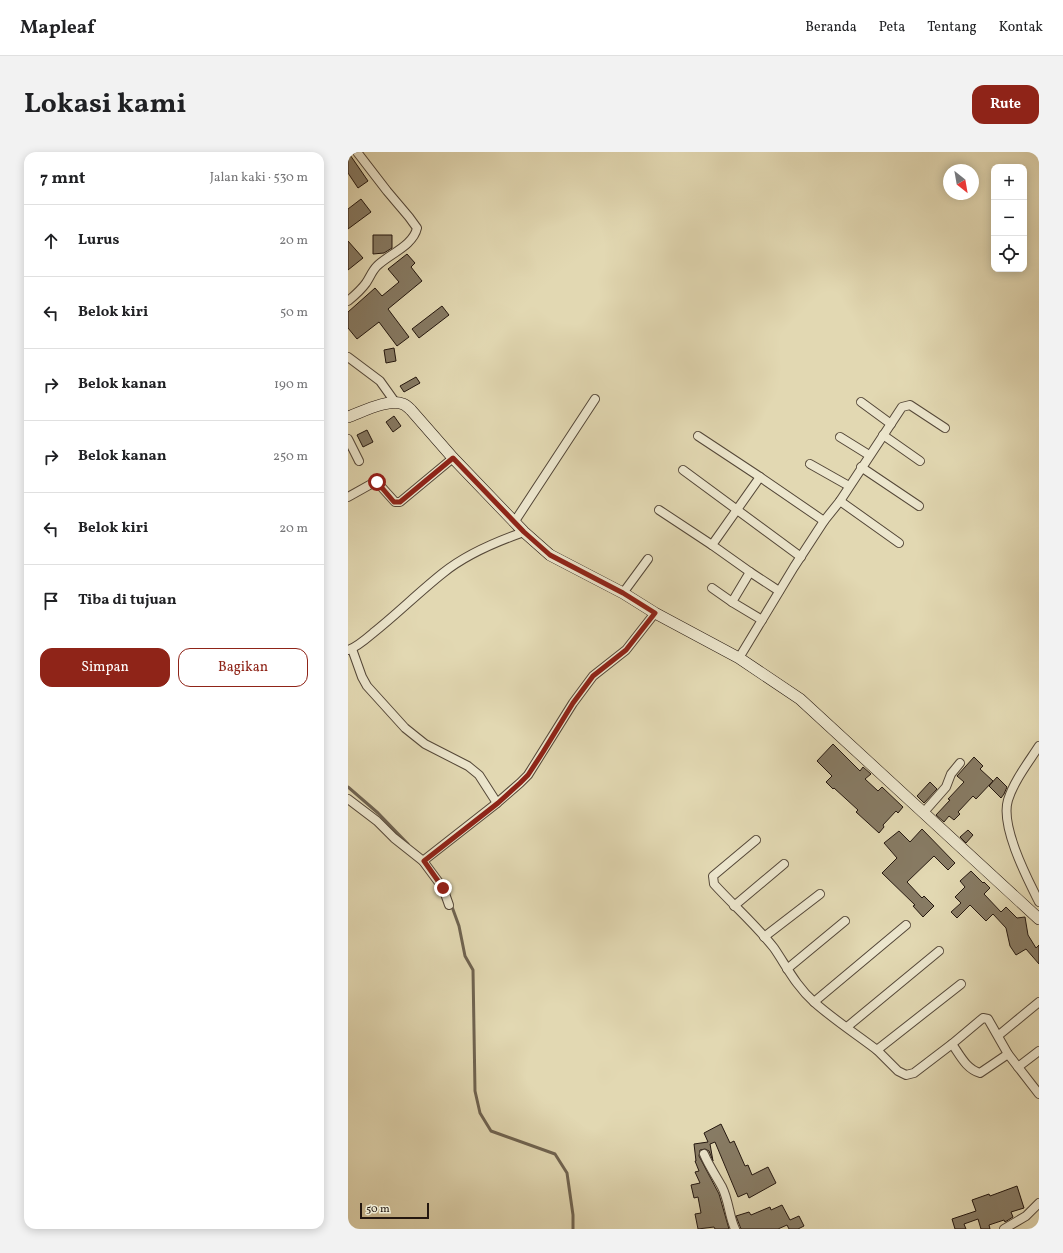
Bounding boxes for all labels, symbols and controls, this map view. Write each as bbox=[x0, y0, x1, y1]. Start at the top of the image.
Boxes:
text: Mapleaf bbox=[20, 15, 95, 41]
text: Beranda bbox=[805, 18, 857, 37]
text: Peta bbox=[879, 18, 905, 37]
text: Tentang bbox=[927, 18, 977, 37]
text: Kontak bbox=[999, 18, 1043, 37]
text: Lokasi kami bbox=[24, 85, 186, 124]
button: Rute bbox=[972, 85, 1039, 124]
north arrow bbox=[943, 164, 979, 200]
map controls bbox=[991, 164, 1027, 272]
button: + bbox=[991, 164, 1027, 200]
text: 7 mnt bbox=[40, 167, 85, 190]
text: Jalan kaki · 530 m bbox=[210, 169, 308, 187]
button: − bbox=[991, 200, 1027, 236]
icon: ahead bbox=[40, 230, 62, 252]
text: Lurus bbox=[78, 230, 119, 251]
text: 20 m bbox=[279, 232, 308, 250]
button: locate bbox=[991, 236, 1027, 272]
icon: left bbox=[40, 302, 62, 324]
text: Belok kiri bbox=[78, 302, 148, 323]
text: 50 m bbox=[280, 304, 308, 322]
icon: right bbox=[40, 374, 62, 396]
text: Belok kanan bbox=[78, 374, 167, 395]
text: 190 m bbox=[274, 376, 308, 394]
icon: right bbox=[40, 446, 62, 468]
text: Belok kanan bbox=[78, 446, 167, 467]
text: 250 m bbox=[273, 448, 308, 466]
route start bbox=[368, 473, 386, 491]
icon: left bbox=[40, 518, 62, 540]
text: Belok kiri bbox=[78, 518, 148, 539]
text: 20 m bbox=[279, 520, 308, 538]
icon: arrive bbox=[40, 590, 62, 612]
text: Tiba di tujuan bbox=[78, 590, 177, 611]
button: Simpan bbox=[40, 648, 170, 687]
button: Bagikan bbox=[178, 648, 308, 687]
route end bbox=[434, 879, 452, 897]
scale bar bbox=[360, 1201, 429, 1220]
text: 50 m bbox=[366, 1202, 390, 1217]

